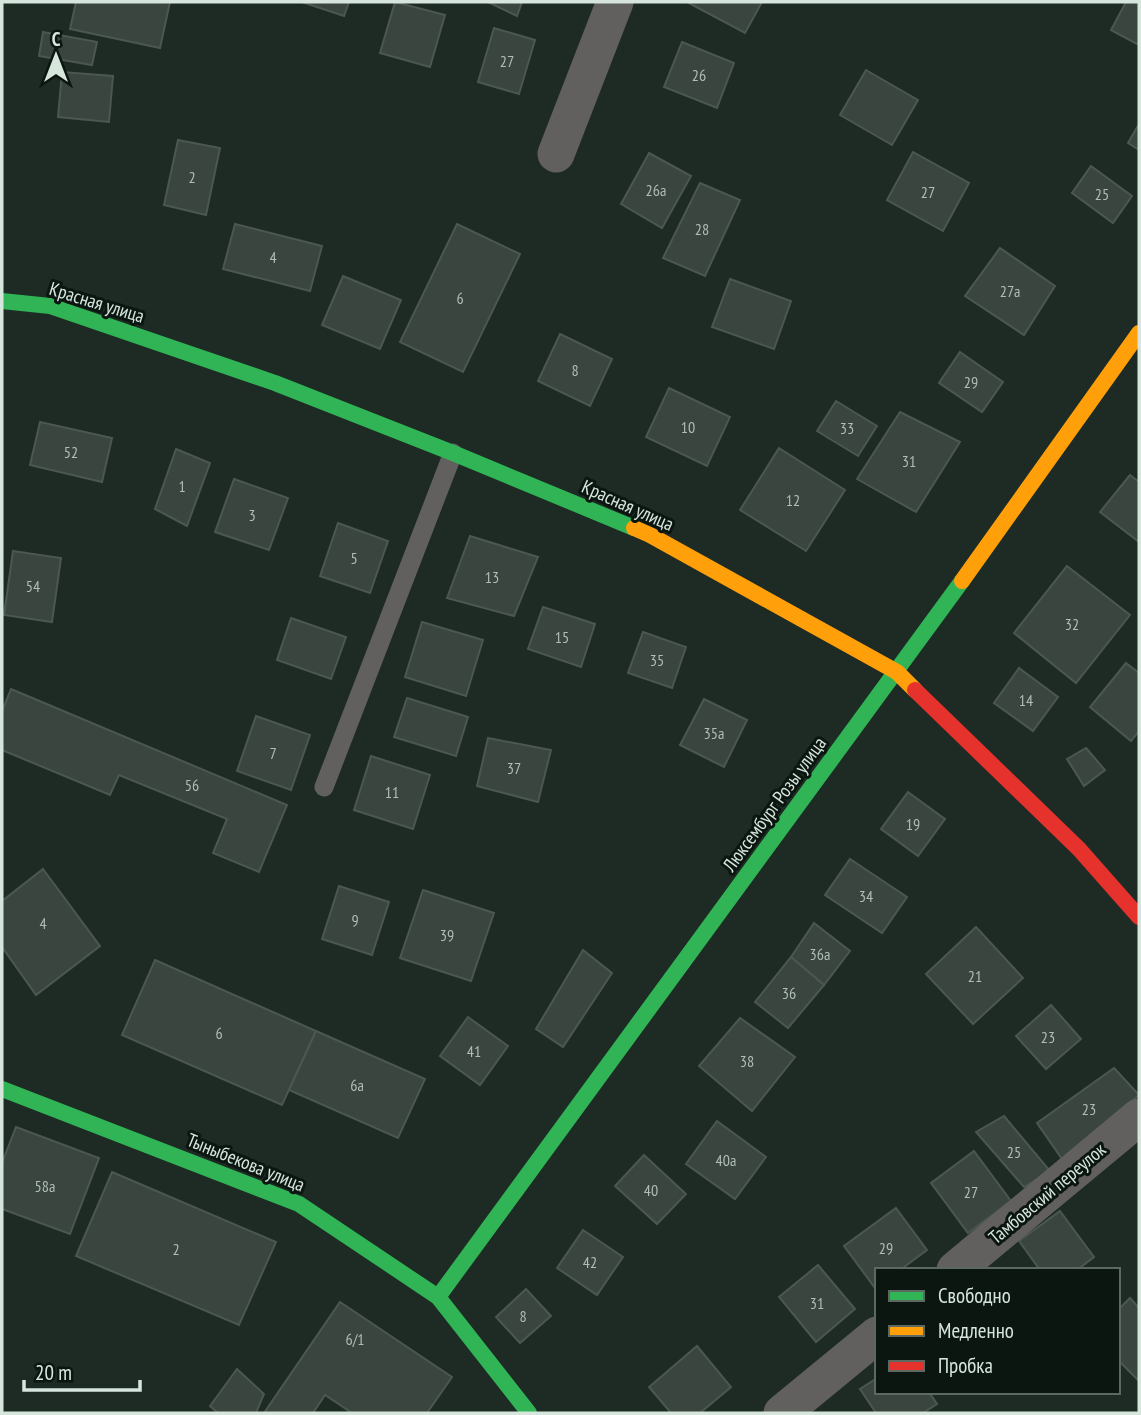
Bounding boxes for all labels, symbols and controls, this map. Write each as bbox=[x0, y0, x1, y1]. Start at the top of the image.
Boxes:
north arrow bbox=[21, 21, 91, 91]
text: С bbox=[52, 27, 61, 51]
house number: 27 bbox=[500, 51, 514, 71]
house number: 26 bbox=[692, 65, 706, 85]
house number: 2 bbox=[188, 167, 196, 187]
house number: 26a bbox=[646, 180, 666, 200]
house number: 27 bbox=[921, 182, 935, 202]
house number: 25 bbox=[1095, 184, 1109, 204]
house number: 28 bbox=[695, 219, 709, 239]
house number: 4 bbox=[269, 247, 277, 267]
street label: Красная улица bbox=[47, 276, 147, 328]
house number: 27a bbox=[1000, 281, 1020, 301]
house number: 6 bbox=[456, 288, 464, 308]
house number: 8 bbox=[571, 360, 579, 380]
house number: 29 bbox=[964, 372, 978, 392]
house number: 10 bbox=[681, 417, 695, 437]
house number: 33 bbox=[840, 418, 854, 438]
house number: 52 bbox=[64, 442, 78, 462]
house number: 31 bbox=[902, 451, 916, 471]
street label: Красная улица bbox=[578, 474, 678, 536]
house number: 1 bbox=[178, 476, 186, 496]
house number: 12 bbox=[786, 490, 800, 510]
house number: 3 bbox=[248, 505, 256, 525]
house number: 5 bbox=[350, 548, 358, 568]
house number: 13 bbox=[485, 567, 499, 587]
house number: 54 bbox=[26, 576, 40, 596]
house number: 32 bbox=[1065, 614, 1079, 634]
house number: 15 bbox=[555, 627, 569, 647]
house number: 35 bbox=[650, 650, 664, 670]
house number: 14 bbox=[1019, 690, 1033, 710]
house number: 35a bbox=[704, 723, 724, 743]
street label: Люксембург Розы улица bbox=[717, 732, 831, 877]
house number: 7 bbox=[269, 743, 277, 763]
house number: 37 bbox=[507, 758, 521, 778]
house number: 56 bbox=[185, 775, 199, 795]
house number: 11 bbox=[385, 782, 399, 802]
house number: 19 bbox=[906, 814, 920, 834]
house number: 34 bbox=[859, 886, 873, 906]
house number: 9 bbox=[351, 910, 359, 930]
house number: 4 bbox=[39, 913, 47, 933]
house number: 39 bbox=[440, 925, 454, 945]
house number: 36а bbox=[810, 944, 830, 964]
house number: 21 bbox=[968, 966, 982, 986]
house number: 36 bbox=[782, 983, 796, 1003]
house number: 6 bbox=[215, 1023, 223, 1043]
house number: 23 bbox=[1041, 1027, 1055, 1047]
house number: 41 bbox=[467, 1041, 481, 1061]
house number: 38 bbox=[740, 1051, 754, 1071]
house number: 6a bbox=[350, 1075, 364, 1095]
house number: 23 bbox=[1082, 1099, 1096, 1119]
street label: Тыныбекова улица bbox=[184, 1127, 308, 1197]
street label: Тамбовский переулок bbox=[984, 1137, 1111, 1249]
house number: 25 bbox=[1007, 1142, 1021, 1162]
house number: 40а bbox=[716, 1150, 736, 1170]
house number: 58a bbox=[35, 1176, 55, 1196]
house number: 40 bbox=[644, 1180, 658, 1200]
house number: 27 bbox=[964, 1182, 978, 1202]
house number: 29 bbox=[879, 1238, 893, 1258]
house number: 2 bbox=[172, 1239, 180, 1259]
house number: 42 bbox=[583, 1252, 597, 1272]
legend bbox=[875, 1268, 1120, 1394]
text: Свободно bbox=[938, 1282, 1011, 1309]
house number: 31 bbox=[810, 1293, 824, 1313]
house number: 8 bbox=[519, 1306, 527, 1326]
text: Медленно bbox=[938, 1317, 1014, 1344]
house number: 6/1 bbox=[345, 1329, 365, 1349]
scale bar bbox=[24, 1348, 140, 1392]
text: Пробка bbox=[938, 1352, 993, 1379]
text: 20 m bbox=[35, 1359, 72, 1386]

